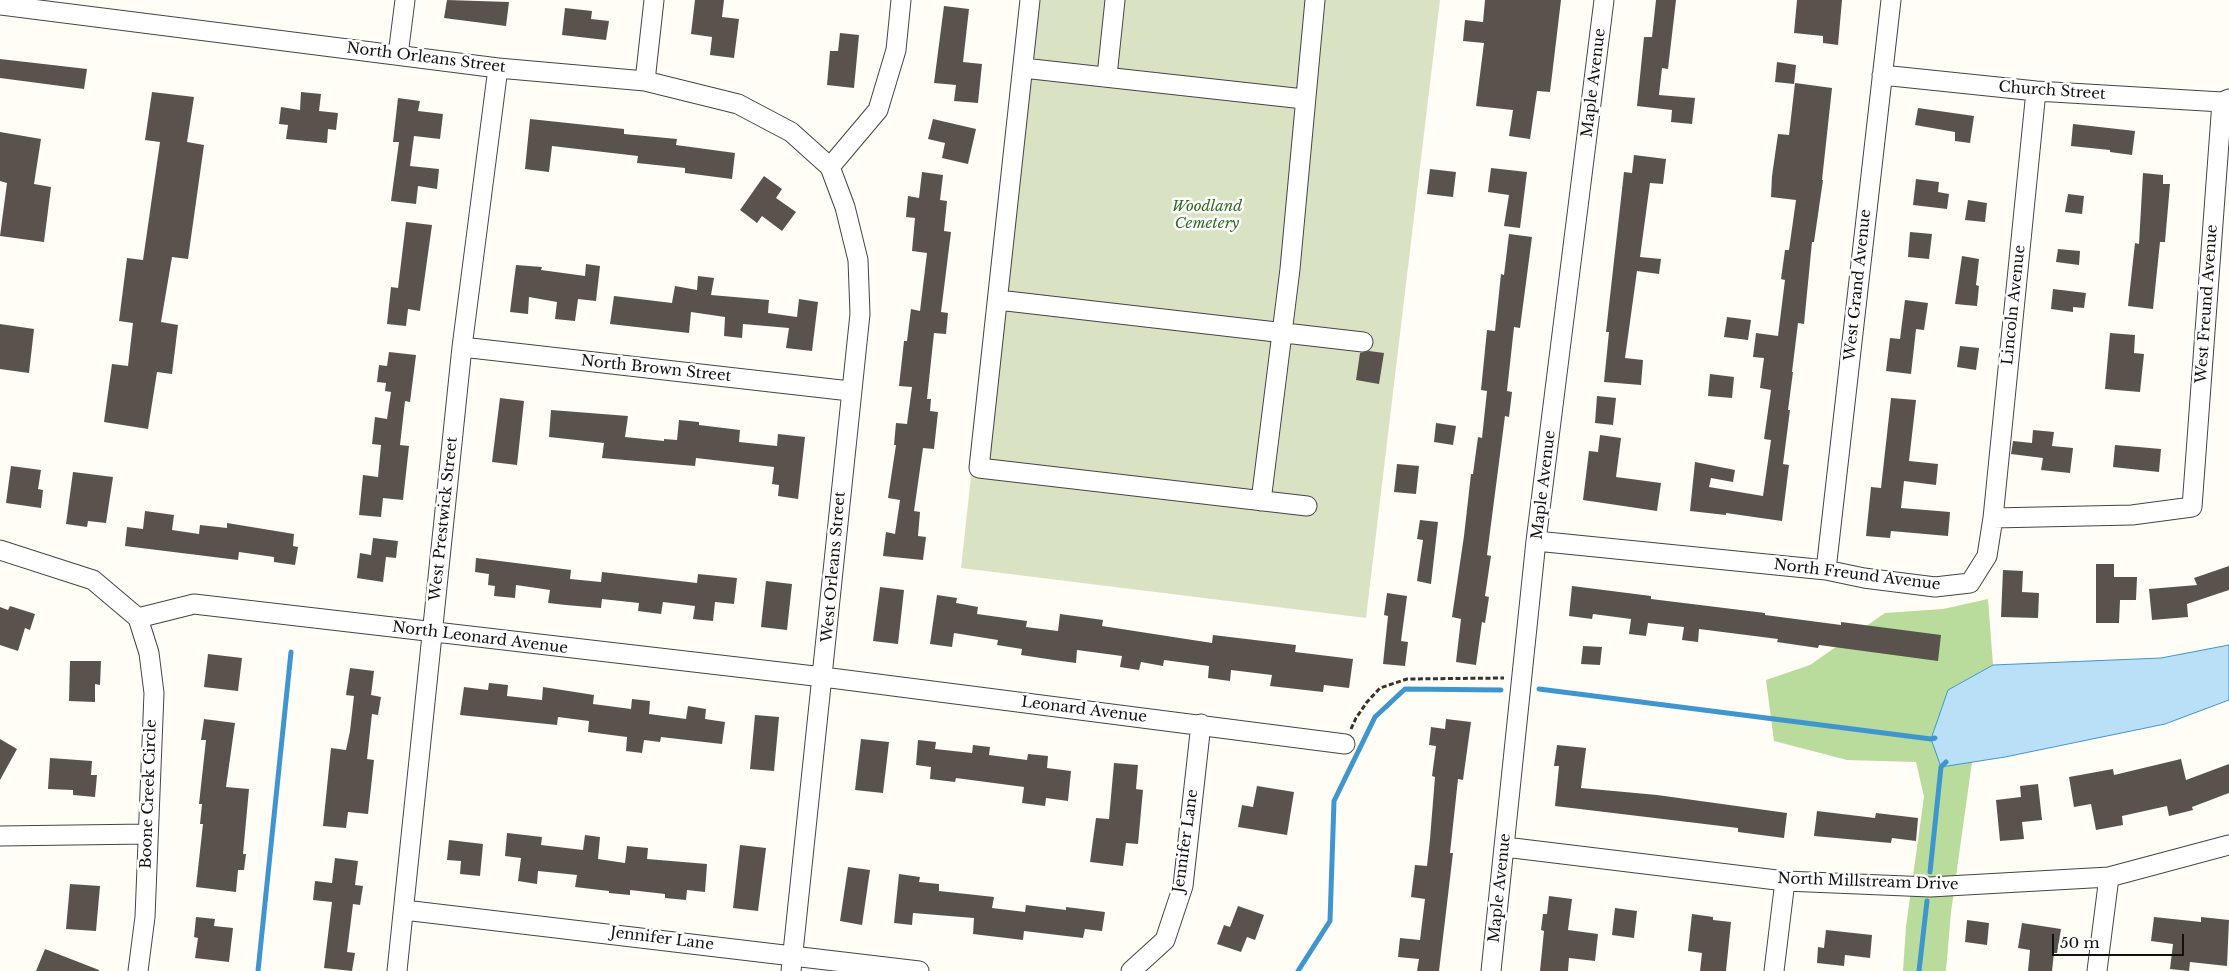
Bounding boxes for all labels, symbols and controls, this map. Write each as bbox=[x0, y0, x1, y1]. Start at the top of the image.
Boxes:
street label: Maple Avenue bbox=[1578, 27, 1610, 139]
street label: North Orleans Street bbox=[345, 39, 507, 77]
street label: Church Street bbox=[1998, 78, 2106, 104]
park label: Woodland Cemetery bbox=[1172, 198, 1242, 233]
street label: West Grand Avenue bbox=[1841, 208, 1875, 362]
street label: West Freund Avenue bbox=[2192, 224, 2222, 384]
street label: Lincoln Avenue bbox=[1999, 244, 2029, 366]
street label: North Brown Street bbox=[580, 352, 732, 386]
street label: Maple Avenue bbox=[1528, 429, 1560, 541]
street label: West Prestwick Street bbox=[426, 436, 462, 602]
street label: West Orleans Street bbox=[818, 491, 850, 643]
street label: North Freund Avenue bbox=[1773, 556, 1941, 594]
street label: North Leonard Avenue bbox=[391, 618, 569, 658]
street label: Leonard Avenue bbox=[1020, 693, 1148, 727]
street label: Boone Creek Circle bbox=[137, 719, 161, 869]
street label: Jennifer Lane bbox=[1170, 788, 1202, 894]
street label: Maple Avenue bbox=[1485, 832, 1515, 944]
street label: North Millstream Drive bbox=[1777, 870, 1959, 894]
street label: Jennifer Lane bbox=[609, 924, 715, 954]
scale bar bbox=[2054, 924, 2186, 956]
text: 50 m bbox=[2060, 933, 2100, 952]

